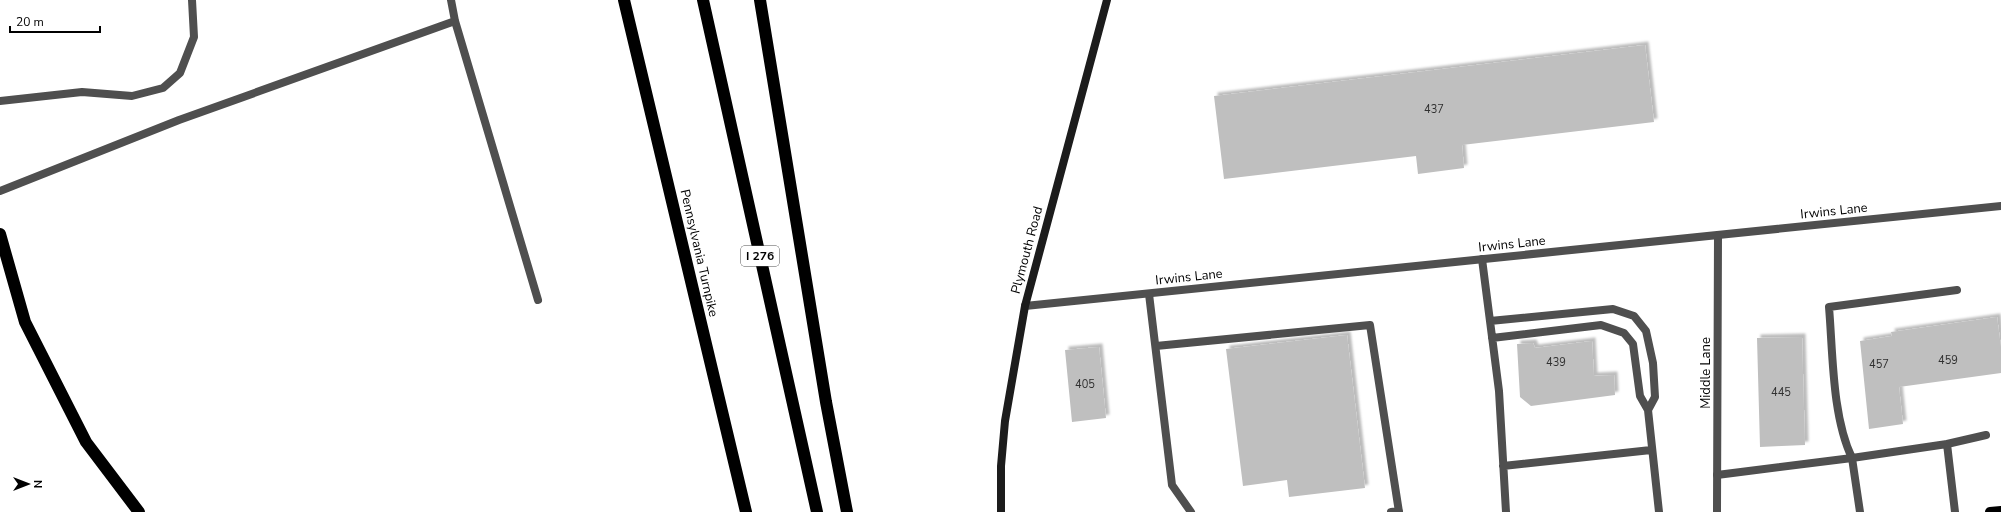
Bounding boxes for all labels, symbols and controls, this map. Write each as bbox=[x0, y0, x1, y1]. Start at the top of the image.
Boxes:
scale bar bbox=[10, 8, 100, 34]
text: 20 m bbox=[16, 14, 44, 30]
house number: 437 bbox=[1424, 102, 1444, 117]
street label: Pennsylvania Turnpike bbox=[676, 188, 722, 319]
street label: Irwins Lane bbox=[1799, 199, 1869, 223]
street label: Plymouth Road bbox=[1007, 204, 1047, 296]
street label: Irwins Lane bbox=[1477, 232, 1547, 256]
road number: I 276 bbox=[741, 246, 779, 266]
street label: Irwins Lane bbox=[1154, 265, 1224, 289]
street label: Middle Lane bbox=[1697, 337, 1715, 409]
house number: 459 bbox=[1938, 353, 1958, 368]
house number: 439 bbox=[1546, 355, 1566, 370]
house number: 457 bbox=[1869, 357, 1889, 372]
house number: 405 bbox=[1075, 377, 1095, 392]
house number: 445 bbox=[1771, 385, 1791, 400]
north arrow bbox=[8, 464, 48, 504]
text: N bbox=[30, 480, 45, 488]

